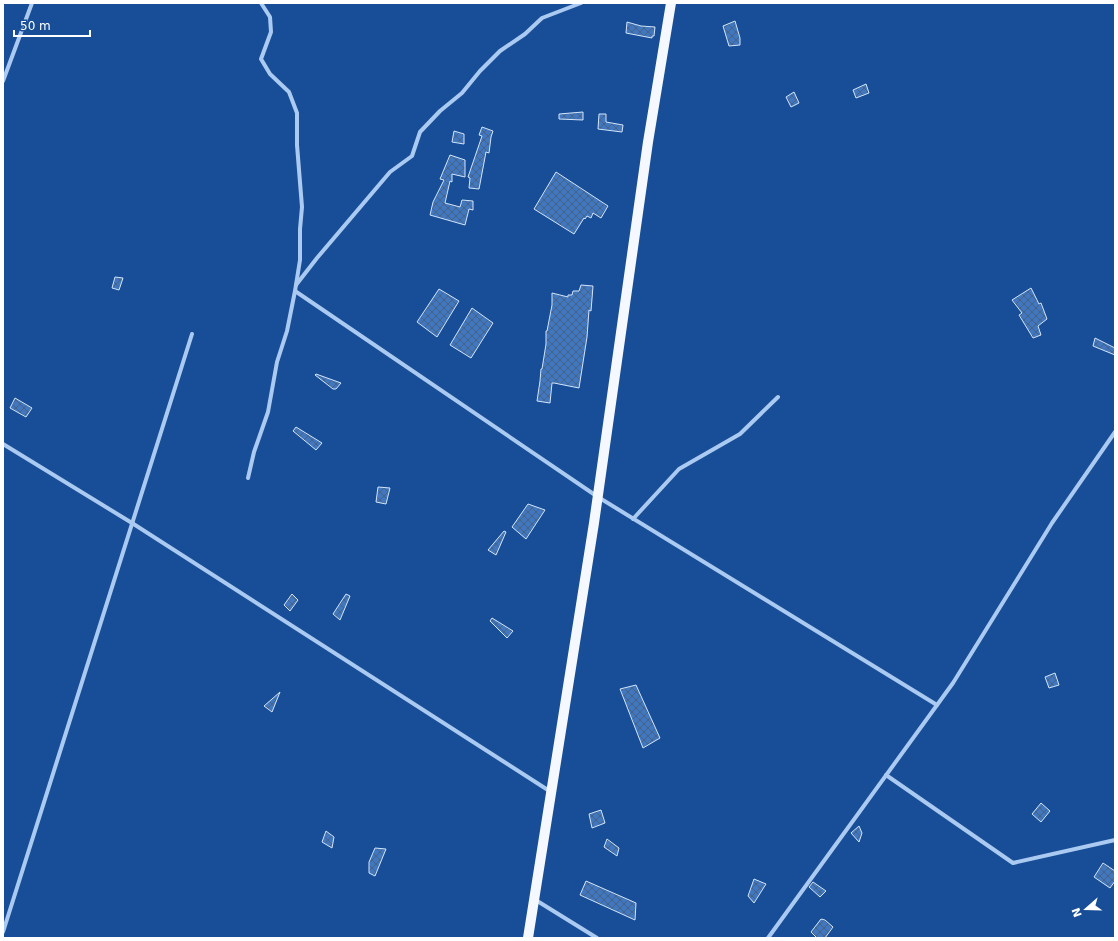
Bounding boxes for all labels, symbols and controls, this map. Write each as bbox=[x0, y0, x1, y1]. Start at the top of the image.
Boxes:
scale bar bbox=[14, 12, 90, 38]
text: 50 m bbox=[20, 19, 51, 33]
north arrow bbox=[1066, 889, 1106, 929]
text: N bbox=[1069, 906, 1085, 919]

